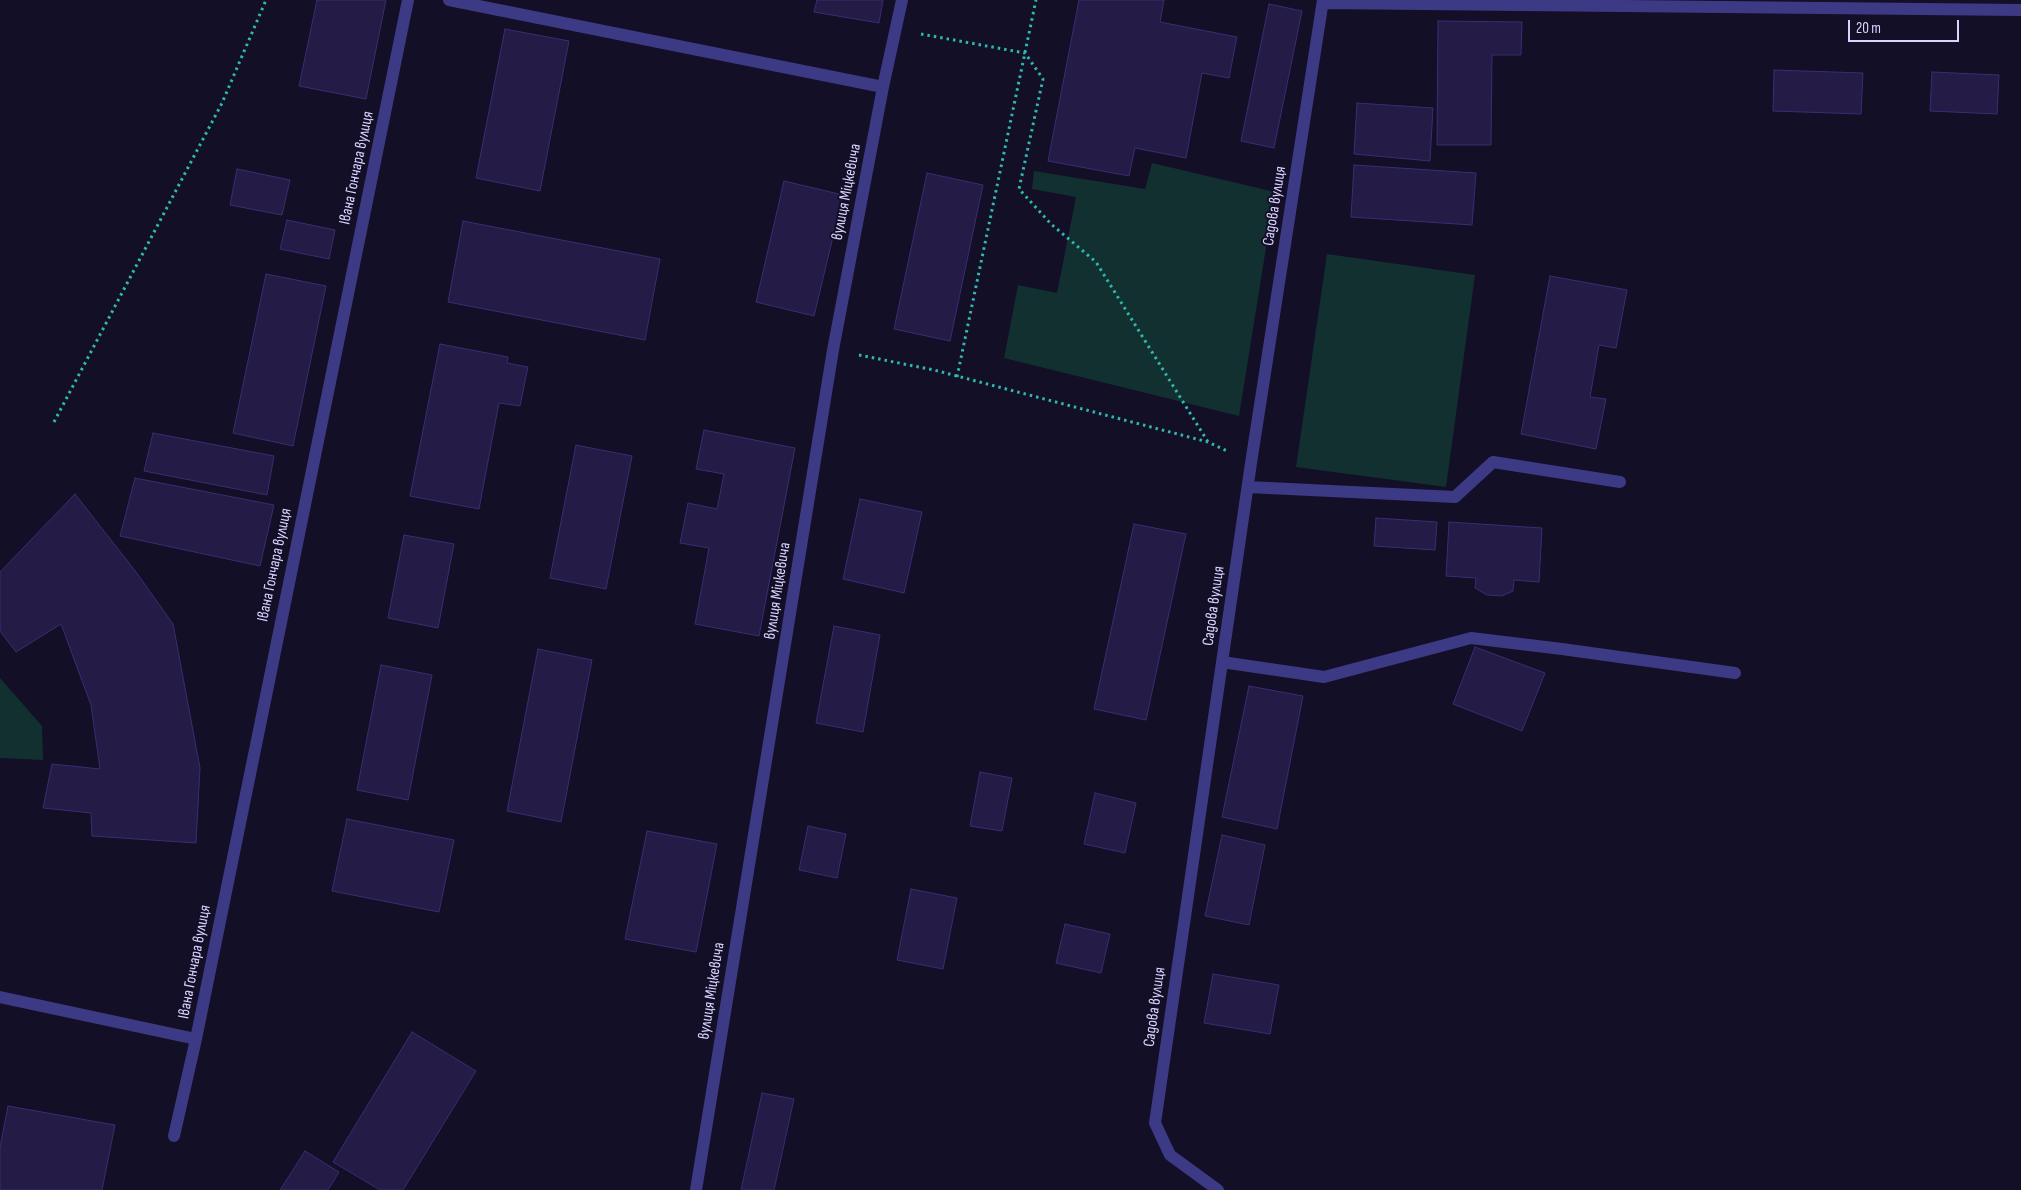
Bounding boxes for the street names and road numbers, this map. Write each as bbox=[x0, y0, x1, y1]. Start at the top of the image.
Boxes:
street label: Івана Гончара вулиця bbox=[336, 110, 378, 226]
street label: вулиця Міцкевича bbox=[828, 142, 866, 242]
street label: Садова вулиця bbox=[1259, 165, 1291, 247]
street label: Івана Гончара вулиця bbox=[254, 507, 296, 623]
street label: вулиця Міцкевича bbox=[761, 541, 795, 641]
street label: Садова вулиця bbox=[1199, 565, 1229, 647]
street label: Івана Гончара вулиця bbox=[175, 904, 215, 1020]
street label: вулиця Міцкевича bbox=[695, 941, 729, 1041]
street label: Садова вулиця bbox=[1140, 966, 1170, 1048]

